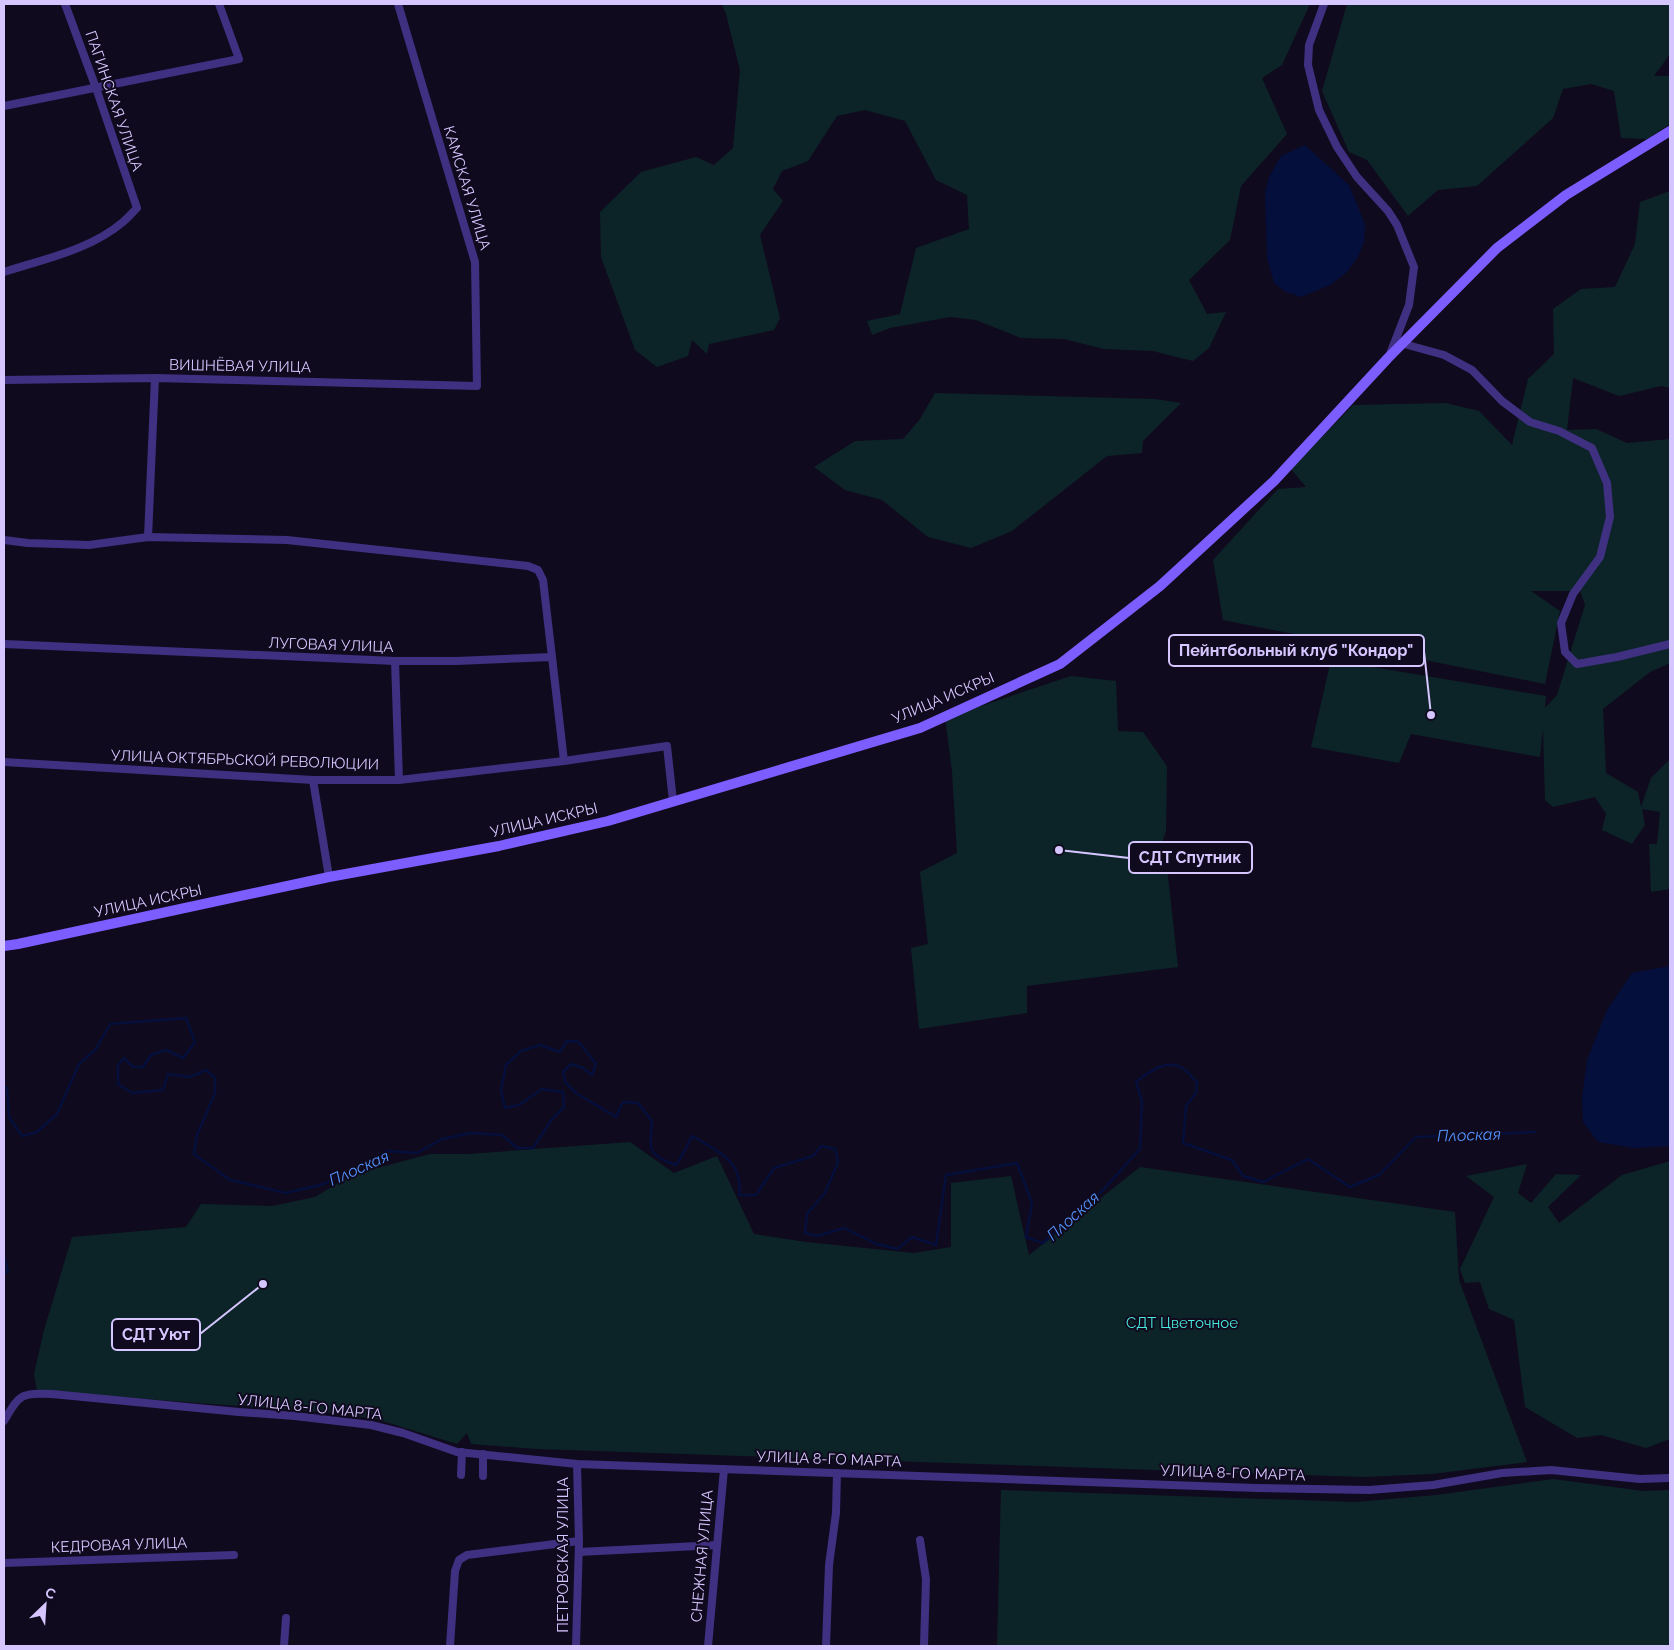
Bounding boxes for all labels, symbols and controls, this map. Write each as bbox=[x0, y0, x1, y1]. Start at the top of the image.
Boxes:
street label: ПАГИНСКАЯ УЛИЦА bbox=[82, 29, 146, 173]
street label: КАМСКАЯ УЛИЦА bbox=[440, 124, 494, 252]
street label: ВИШНЁВАЯ УЛИЦА bbox=[169, 355, 311, 376]
street label: ЛУГОВАЯ УЛИЦА bbox=[268, 634, 394, 656]
callout: Пейнтбольный клуб "Кондор" bbox=[1169, 635, 1424, 666]
text: Пейнтбольный клуб "Кондор" bbox=[1179, 641, 1413, 660]
street label: УЛИЦА ИСКРЫ bbox=[889, 668, 997, 728]
street label: УЛИЦА ОКТЯБРЬСКОЙ РЕВОЛЮЦИИ bbox=[111, 746, 379, 774]
street label: УЛИЦА ИСКРЫ bbox=[489, 799, 599, 841]
callout: СДТ Спутник bbox=[1129, 842, 1252, 873]
text: СДТ Спутник bbox=[1139, 848, 1241, 867]
street label: УЛИЦА ИСКРЫ bbox=[93, 881, 203, 921]
water label: Плоская bbox=[1437, 1124, 1502, 1146]
water label: Плоская bbox=[326, 1146, 392, 1190]
water label: Плоская bbox=[1043, 1187, 1103, 1244]
park label: СДТ Цветочное bbox=[1126, 1314, 1238, 1332]
callout: СДТ Уют bbox=[112, 1319, 200, 1350]
text: СДТ Уют bbox=[122, 1325, 190, 1344]
street label: УЛИЦА 8-ГО МАРТА bbox=[237, 1390, 383, 1424]
street label: УЛИЦА 8-ГО МАРТА bbox=[756, 1447, 902, 1471]
street label: УЛИЦА 8-ГО МАРТА bbox=[1160, 1461, 1306, 1485]
street label: ПЕТРОВСКАЯ УЛИЦА bbox=[554, 1477, 572, 1633]
street label: СНЕЖНАЯ УЛИЦА bbox=[687, 1489, 717, 1623]
street label: КЕДРОВАЯ УЛИЦА bbox=[51, 1534, 187, 1556]
north arrow bbox=[20, 1580, 70, 1630]
text: С bbox=[43, 1584, 59, 1603]

